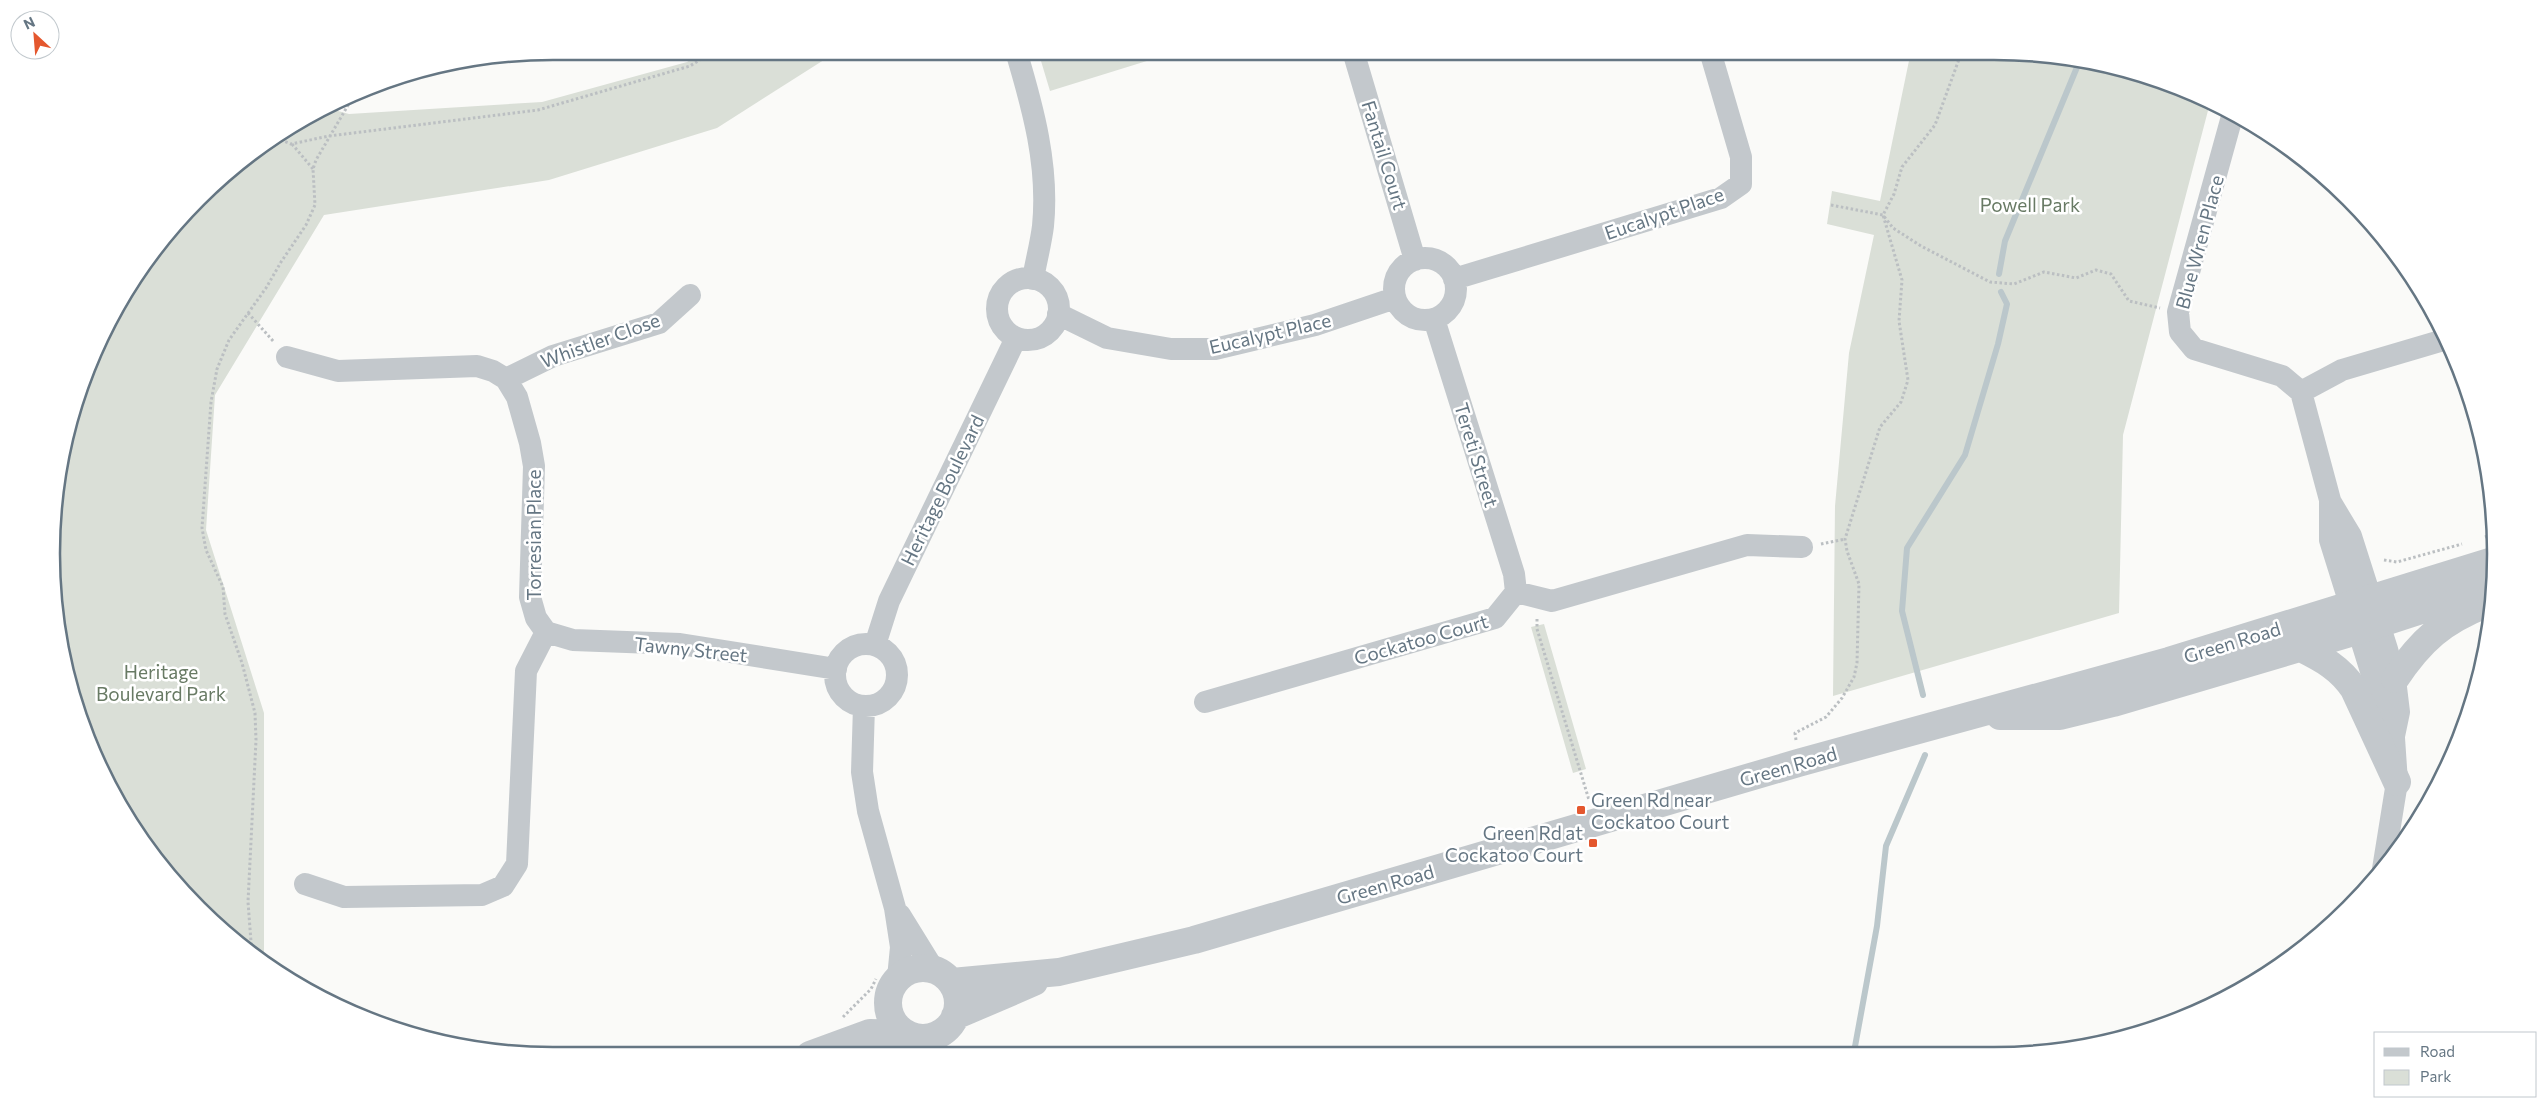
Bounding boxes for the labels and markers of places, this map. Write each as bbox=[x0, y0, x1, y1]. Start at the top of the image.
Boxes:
place label: Green Rd near Cockatoo Court bbox=[1591, 788, 1730, 833]
marker: Green Rd near Cockatoo Court bbox=[1575, 804, 1587, 816]
place label: Green Rd at Cockatoo Court bbox=[1445, 821, 1583, 866]
marker: Green Rd at Cockatoo Court bbox=[1587, 837, 1599, 849]

